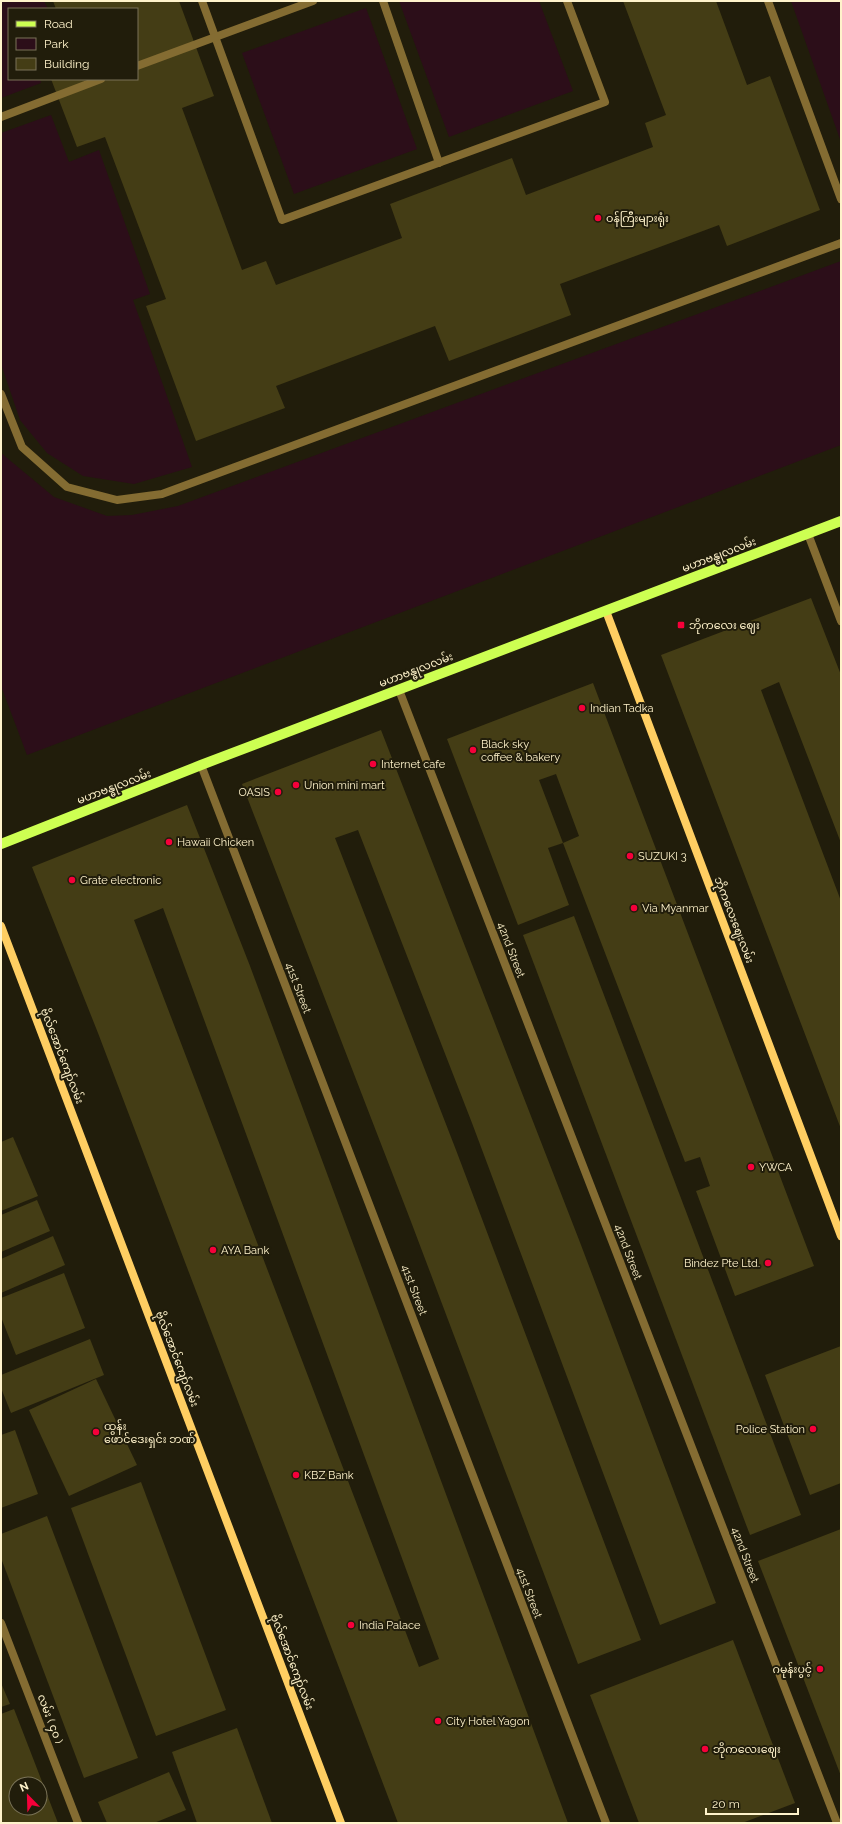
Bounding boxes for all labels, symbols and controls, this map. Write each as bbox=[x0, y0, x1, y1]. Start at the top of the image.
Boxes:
legend bbox=[8, 8, 138, 80]
text: Road bbox=[44, 17, 73, 31]
text: Park bbox=[44, 37, 69, 51]
text: Building bbox=[44, 57, 90, 71]
place label: ဝန်ကြီးများရုံး bbox=[606, 211, 669, 227]
marker: ဝန်ကြီးများရုံး bbox=[593, 213, 603, 223]
street label: မဟာဗန္ဓုလလမ်း bbox=[680, 534, 759, 577]
place label: ဘိုကလေး ဈေး bbox=[689, 618, 760, 634]
marker: ဘိုကလေး ဈေး bbox=[676, 620, 686, 630]
street label: မဟာဗန္ဓုလလမ်း bbox=[377, 649, 456, 692]
place label: Indian Tadka bbox=[590, 702, 653, 715]
marker: Indian Tadka bbox=[577, 703, 587, 713]
place label: Black sky coffee & bakery bbox=[481, 738, 560, 764]
marker: Black sky coffee & bakery bbox=[468, 745, 478, 755]
place label: Internet cafe bbox=[381, 758, 446, 771]
marker: Internet cafe bbox=[368, 759, 378, 769]
street label: မဟာဗန္ဓုလလမ်း bbox=[75, 766, 154, 809]
place label: Union mini mart bbox=[304, 779, 385, 792]
marker: Union mini mart bbox=[291, 780, 301, 790]
place label: OASIS bbox=[239, 786, 270, 799]
marker: OASIS bbox=[273, 787, 283, 797]
place label: Hawaii Chicken bbox=[177, 836, 254, 849]
marker: Hawaii Chicken bbox=[164, 837, 174, 847]
place label: SUZUKI 3 bbox=[638, 850, 687, 863]
marker: SUZUKI 3 bbox=[625, 851, 635, 861]
place label: Grate electronic bbox=[80, 874, 161, 887]
marker: Grate electronic bbox=[67, 875, 77, 885]
street label: ဘိုကလေးဈေးလမ်း bbox=[710, 875, 757, 966]
place label: Via Myanmar bbox=[642, 902, 709, 915]
marker: Via Myanmar bbox=[629, 903, 639, 913]
street label: 42nd Street bbox=[494, 920, 528, 980]
street label: 41st Street bbox=[282, 961, 314, 1015]
street label: ဗိုလ်အောင်ကျော်လမ်း bbox=[36, 1006, 87, 1106]
place label: YWCA bbox=[759, 1161, 793, 1174]
marker: YWCA bbox=[746, 1162, 756, 1172]
street label: 42nd Street bbox=[611, 1222, 645, 1282]
place label: AYA Bank bbox=[221, 1244, 269, 1257]
marker: AYA Bank bbox=[208, 1245, 218, 1255]
place label: Bindez Pte Ltd. bbox=[684, 1257, 760, 1270]
marker: Bindez Pte Ltd. bbox=[763, 1258, 773, 1268]
street label: 41st Street bbox=[398, 1263, 430, 1317]
street label: ဗိုလ်အောင်ကျော်လမ်း bbox=[151, 1309, 202, 1409]
place label: ထွန်း ဖောင်ဒေးရှင်း ဘဏ် bbox=[104, 1419, 196, 1448]
place label: Police Station bbox=[736, 1423, 805, 1436]
marker: Police Station bbox=[808, 1424, 818, 1434]
marker: ထွန်း ဖောင်ဒေးရှင်း ဘဏ် bbox=[91, 1427, 101, 1437]
place label: KBZ Bank bbox=[304, 1469, 354, 1482]
marker: KBZ Bank bbox=[291, 1470, 301, 1480]
street label: 42nd Street bbox=[728, 1525, 762, 1585]
street label: 41st Street bbox=[513, 1566, 545, 1620]
street label: ဗိုလ်အောင်ကျော်လမ်း bbox=[266, 1612, 317, 1712]
place label: India Palace bbox=[359, 1619, 421, 1632]
marker: India Palace bbox=[346, 1620, 356, 1630]
place label: ဂမုန်းပွင့် bbox=[773, 1662, 812, 1678]
marker: ဂမုန်းပွင့် bbox=[815, 1664, 825, 1674]
street label: လမ်း ( ၄၀ ) bbox=[33, 1692, 66, 1746]
place label: City Hotel Yagon bbox=[446, 1715, 530, 1728]
marker: City Hotel Yagon bbox=[433, 1716, 443, 1726]
place label: ဘိုကလေးဈေး bbox=[713, 1742, 781, 1758]
marker: ဘိုကလေးဈေး bbox=[700, 1744, 710, 1754]
north arrow bbox=[8, 1776, 48, 1816]
text: N bbox=[18, 1780, 31, 1795]
scale bar bbox=[706, 1790, 798, 1816]
text: 20 m bbox=[712, 1797, 740, 1811]

